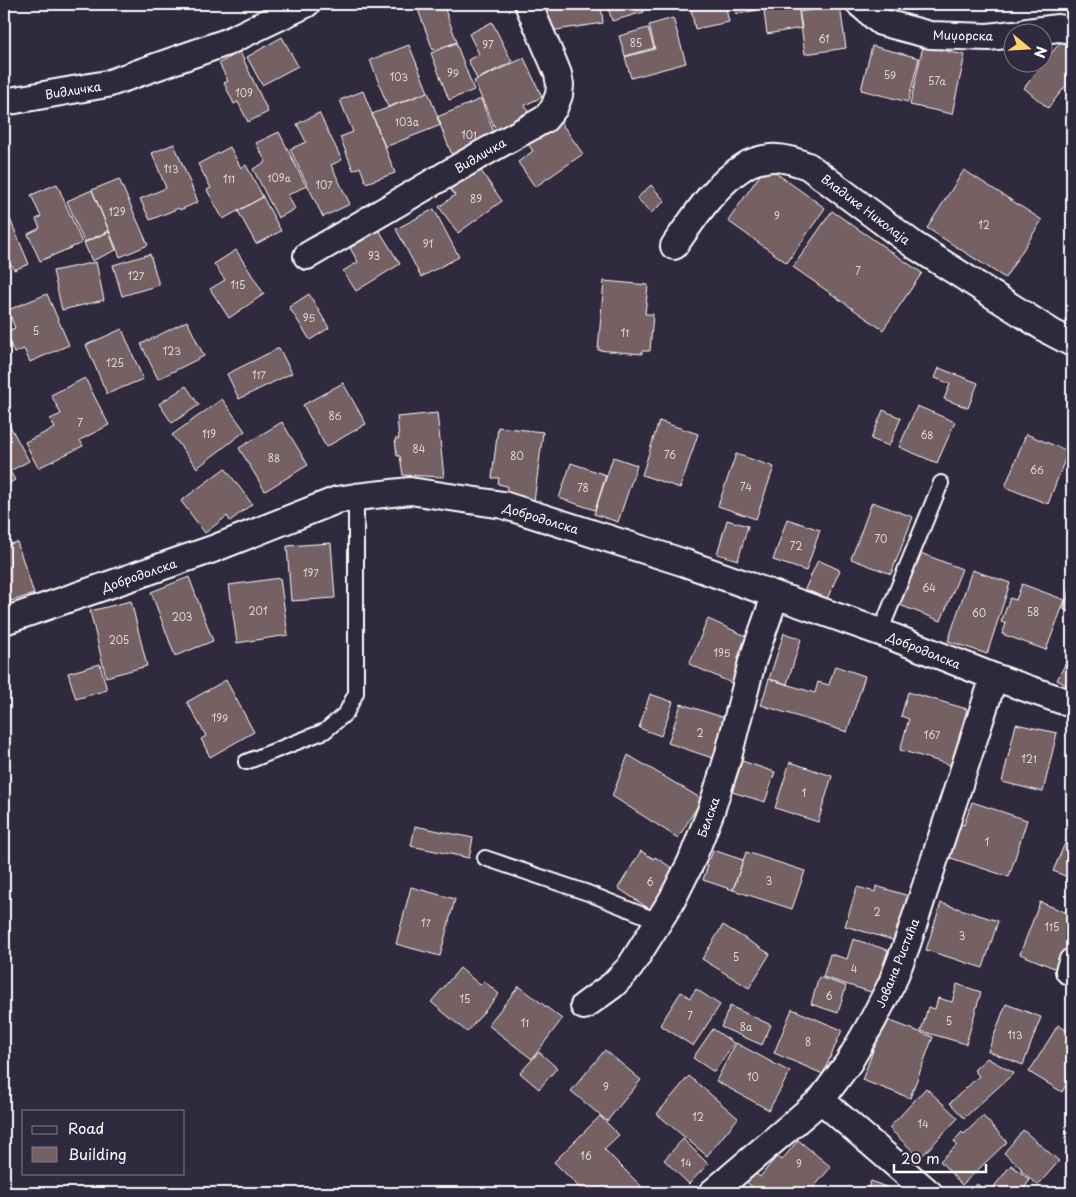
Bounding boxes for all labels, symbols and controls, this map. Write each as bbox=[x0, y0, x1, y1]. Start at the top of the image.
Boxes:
north arrow bbox=[1004, 22, 1054, 72]
street label: Миџорска bbox=[933, 25, 994, 45]
house number: 61 bbox=[818, 31, 830, 46]
house number: 85 bbox=[630, 35, 642, 50]
house number: 97 bbox=[482, 37, 494, 52]
text: N bbox=[1029, 44, 1053, 61]
house number: 99 bbox=[447, 65, 459, 80]
house number: 59 bbox=[884, 67, 896, 82]
house number: 103 bbox=[390, 69, 408, 84]
house number: 57a bbox=[928, 73, 947, 88]
street label: Видличка bbox=[44, 77, 103, 103]
house number: 109 bbox=[235, 85, 253, 100]
house number: 103a bbox=[395, 114, 420, 129]
house number: 101 bbox=[461, 127, 477, 142]
street label: Видличка bbox=[451, 133, 509, 177]
house number: 113 bbox=[163, 161, 179, 176]
house number: 109a bbox=[267, 170, 292, 185]
street label: Владике Николаја bbox=[818, 170, 915, 249]
house number: 111 bbox=[223, 171, 235, 186]
house number: 107 bbox=[315, 177, 333, 192]
house number: 89 bbox=[470, 191, 482, 206]
house number: 129 bbox=[108, 204, 126, 219]
house number: 9 bbox=[774, 208, 780, 223]
house number: 12 bbox=[978, 217, 990, 232]
house number: 91 bbox=[423, 236, 433, 251]
house number: 93 bbox=[368, 248, 380, 263]
house number: 7 bbox=[855, 263, 861, 278]
house number: 127 bbox=[128, 268, 145, 283]
house number: 115 bbox=[231, 277, 245, 292]
house number: 95 bbox=[303, 310, 315, 325]
house number: 5 bbox=[33, 323, 39, 338]
house number: 11 bbox=[621, 325, 629, 340]
house number: 123 bbox=[163, 343, 181, 358]
house number: 125 bbox=[106, 355, 124, 370]
house number: 117 bbox=[252, 367, 266, 382]
house number: 86 bbox=[329, 408, 342, 423]
house number: 7 bbox=[77, 415, 83, 430]
house number: 119 bbox=[202, 426, 216, 441]
house number: 68 bbox=[920, 427, 934, 442]
house number: 84 bbox=[413, 441, 426, 456]
house number: 76 bbox=[664, 447, 676, 462]
house number: 80 bbox=[510, 448, 524, 463]
house number: 88 bbox=[268, 450, 280, 465]
house number: 66 bbox=[1030, 462, 1044, 477]
house number: 74 bbox=[740, 479, 752, 494]
house number: 78 bbox=[577, 480, 589, 495]
street label: Добродолска bbox=[500, 498, 581, 538]
house number: 70 bbox=[875, 531, 887, 546]
house number: 72 bbox=[790, 538, 802, 553]
street label: Добродолска bbox=[98, 554, 179, 597]
house number: 197 bbox=[303, 565, 319, 580]
house number: 64 bbox=[922, 580, 936, 595]
house number: 201 bbox=[249, 603, 267, 618]
house number: 58 bbox=[1027, 604, 1039, 619]
house number: 60 bbox=[972, 605, 986, 620]
house number: 203 bbox=[172, 609, 192, 624]
street label: Добродолска bbox=[884, 627, 964, 673]
house number: 205 bbox=[109, 632, 129, 647]
house number: 195 bbox=[714, 645, 731, 660]
house number: 199 bbox=[212, 710, 228, 725]
house number: 2 bbox=[696, 725, 704, 740]
house number: 167 bbox=[924, 727, 941, 742]
house number: 121 bbox=[1021, 751, 1037, 766]
house number: 1 bbox=[802, 785, 806, 800]
street label: Белска bbox=[692, 794, 724, 840]
house number: 1 bbox=[985, 834, 989, 849]
house number: 3 bbox=[766, 873, 772, 888]
house number: 6 bbox=[646, 874, 654, 889]
house number: 2 bbox=[873, 904, 881, 919]
house number: 17 bbox=[421, 915, 432, 930]
street label: Јована Ристића bbox=[871, 915, 923, 1010]
house number: 115 bbox=[1045, 919, 1059, 934]
house number: 3 bbox=[959, 928, 965, 943]
house number: 5 bbox=[733, 949, 739, 964]
house number: 4 bbox=[851, 961, 858, 976]
house number: 6 bbox=[825, 988, 833, 1003]
house number: 15 bbox=[460, 991, 470, 1006]
house number: 7 bbox=[687, 1008, 693, 1023]
house number: 5 bbox=[946, 1013, 952, 1028]
house number: 11 bbox=[521, 1015, 529, 1030]
house number: 8a bbox=[740, 1019, 753, 1034]
house number: 113 bbox=[1007, 1027, 1023, 1042]
house number: 8 bbox=[805, 1034, 811, 1049]
house number: 10 bbox=[747, 1069, 759, 1084]
house number: 9 bbox=[603, 1079, 609, 1094]
house number: 12 bbox=[692, 1109, 704, 1124]
legend bbox=[22, 1110, 185, 1174]
text: Road bbox=[68, 1116, 104, 1139]
house number: 14 bbox=[917, 1116, 929, 1131]
text: Building bbox=[68, 1142, 127, 1165]
scale bar bbox=[894, 1142, 986, 1174]
text: 20 m bbox=[901, 1146, 940, 1169]
house number: 16 bbox=[580, 1148, 592, 1163]
house number: 14 bbox=[680, 1155, 692, 1170]
house number: 9 bbox=[796, 1156, 802, 1171]

